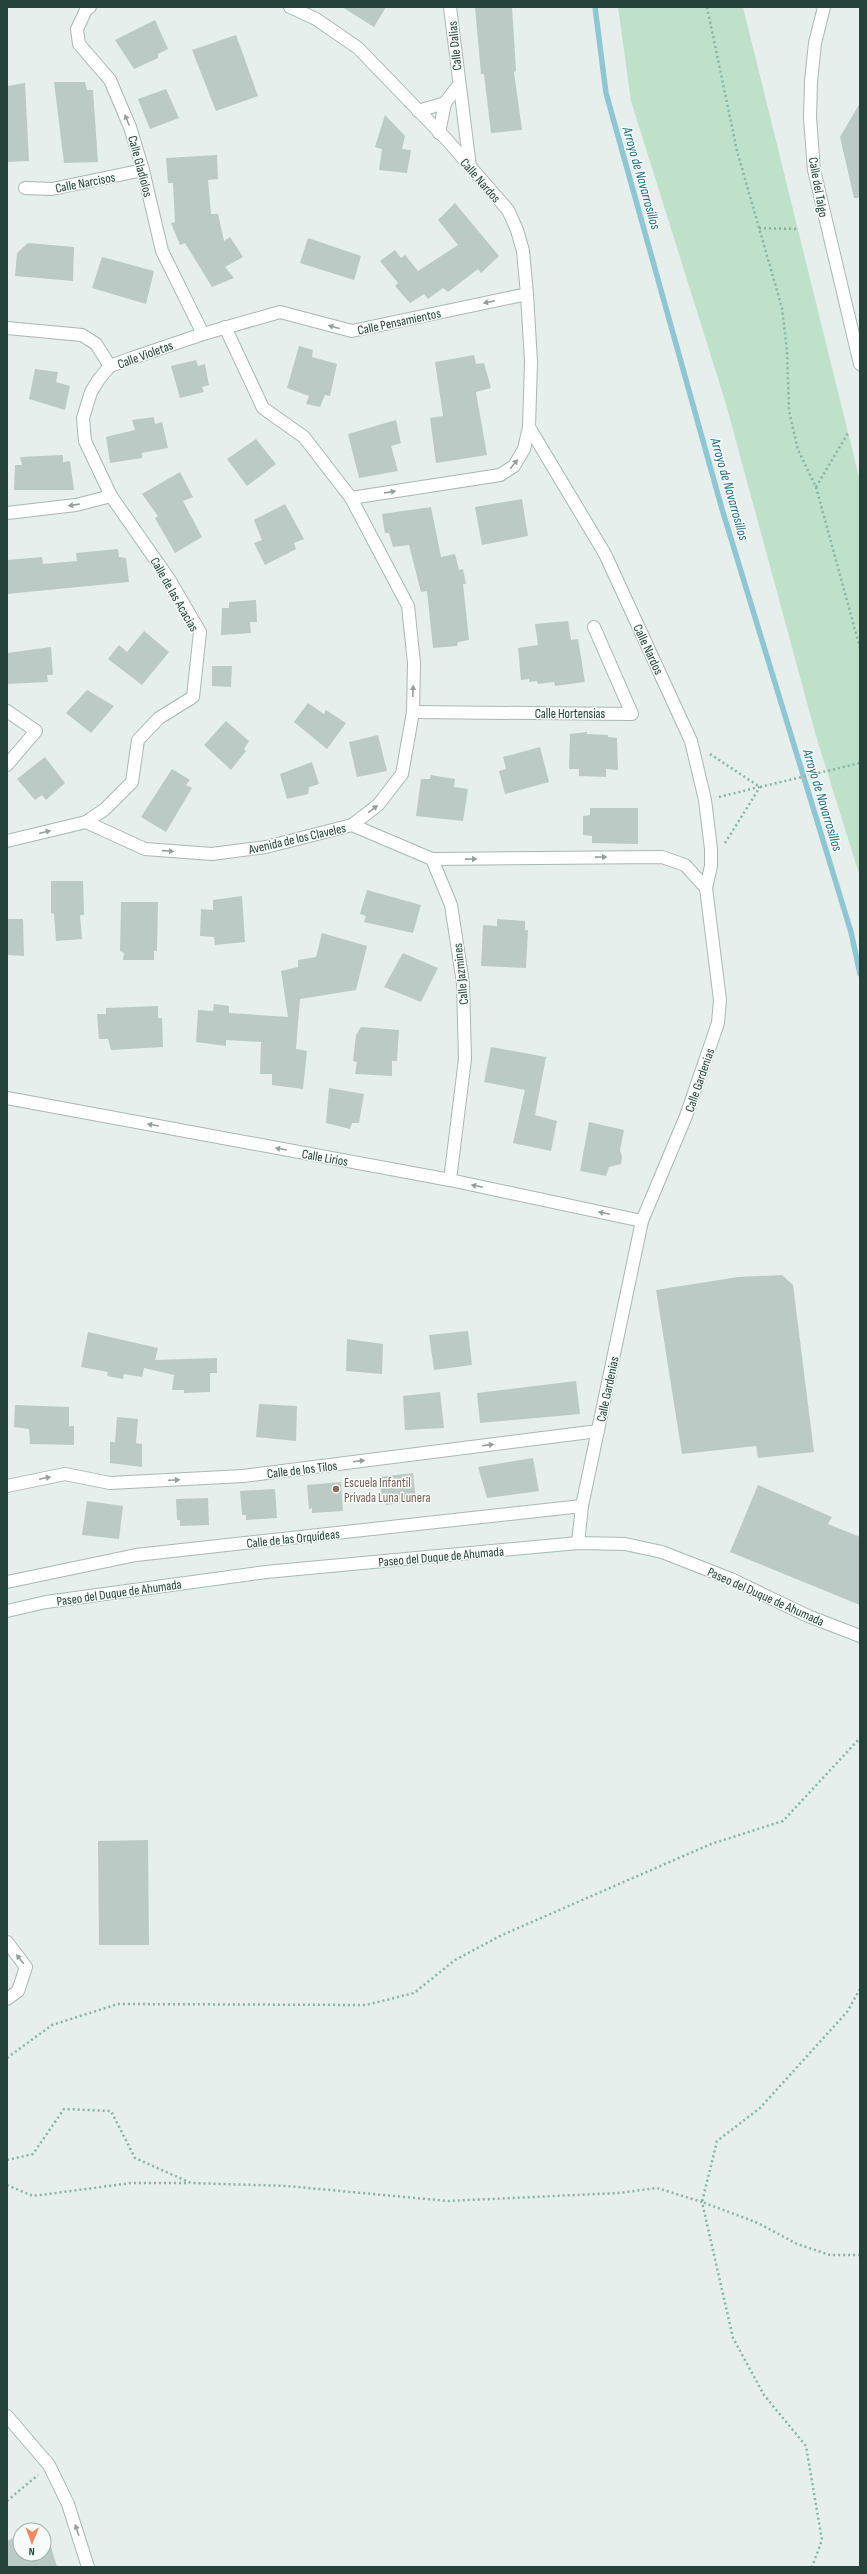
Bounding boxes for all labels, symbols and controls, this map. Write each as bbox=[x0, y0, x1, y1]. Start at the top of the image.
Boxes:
street label: Calle Dalias bbox=[444, 20, 466, 71]
one-way arrow bbox=[123, 113, 129, 125]
water label: Arroyo de Navarrosillos bbox=[618, 124, 664, 231]
street label: Calle Gladiolos bbox=[124, 134, 156, 199]
street label: Calle Nardos bbox=[457, 155, 504, 206]
street label: Calle del Talgo bbox=[805, 156, 831, 218]
street label: Calle Narcisos bbox=[54, 169, 117, 197]
one-way arrow bbox=[483, 300, 495, 306]
street label: Calle Pensamientos bbox=[356, 305, 443, 339]
one-way arrow bbox=[328, 323, 341, 329]
street label: Calle Violetas bbox=[115, 337, 176, 372]
water label: Arroyo de Navarrosillos bbox=[706, 435, 752, 542]
one-way arrow bbox=[510, 458, 518, 469]
one-way arrow bbox=[384, 489, 396, 495]
one-way arrow bbox=[67, 502, 80, 508]
street label: Calle de las Acacias bbox=[146, 554, 202, 635]
street label: Calle Nardos bbox=[629, 622, 667, 678]
one-way arrow bbox=[410, 685, 417, 697]
street label: Calle Hortensias bbox=[535, 706, 606, 722]
water label: Arroyo de Navarrosillos bbox=[799, 746, 846, 853]
one-way arrow bbox=[368, 805, 379, 813]
street label: Avenida de los Claveles bbox=[246, 820, 348, 858]
one-way arrow bbox=[39, 829, 51, 835]
one-way arrow bbox=[162, 847, 174, 854]
one-way arrow bbox=[595, 854, 607, 861]
one-way arrow bbox=[465, 856, 478, 862]
street label: Calle Jazmines bbox=[450, 942, 472, 1005]
street label: Calle Gardenias bbox=[682, 1046, 718, 1114]
one-way arrow bbox=[147, 1122, 159, 1128]
one-way arrow bbox=[275, 1145, 287, 1151]
street label: Calle Lirios bbox=[300, 1146, 350, 1170]
one-way arrow bbox=[471, 1182, 483, 1188]
one-way arrow bbox=[598, 1210, 610, 1216]
street label: Calle Gardenias bbox=[593, 1355, 623, 1423]
one-way arrow bbox=[482, 1442, 494, 1448]
street label: Calle de los Tilos bbox=[266, 1458, 338, 1482]
one-way arrow bbox=[353, 1458, 365, 1465]
one-way arrow bbox=[39, 1474, 51, 1480]
place label: Escuela Infantil Privada Luna Lunera bbox=[344, 1475, 430, 1506]
one-way arrow bbox=[168, 1476, 180, 1483]
marker: Escuela Infantil Privada Luna Lunera bbox=[331, 1484, 341, 1494]
street label: Calle de las Orquídeas bbox=[246, 1526, 341, 1552]
street label: Paseo del Duque de Ahumada bbox=[378, 1544, 505, 1570]
street label: Paseo del Duque de Ahumada bbox=[705, 1564, 826, 1630]
street label: Paseo del Duque de Ahumada bbox=[56, 1576, 183, 1610]
one-way arrow bbox=[16, 1953, 24, 1964]
north arrow bbox=[12, 2522, 52, 2562]
one-way arrow bbox=[74, 2523, 80, 2535]
text: N bbox=[29, 2545, 35, 2558]

